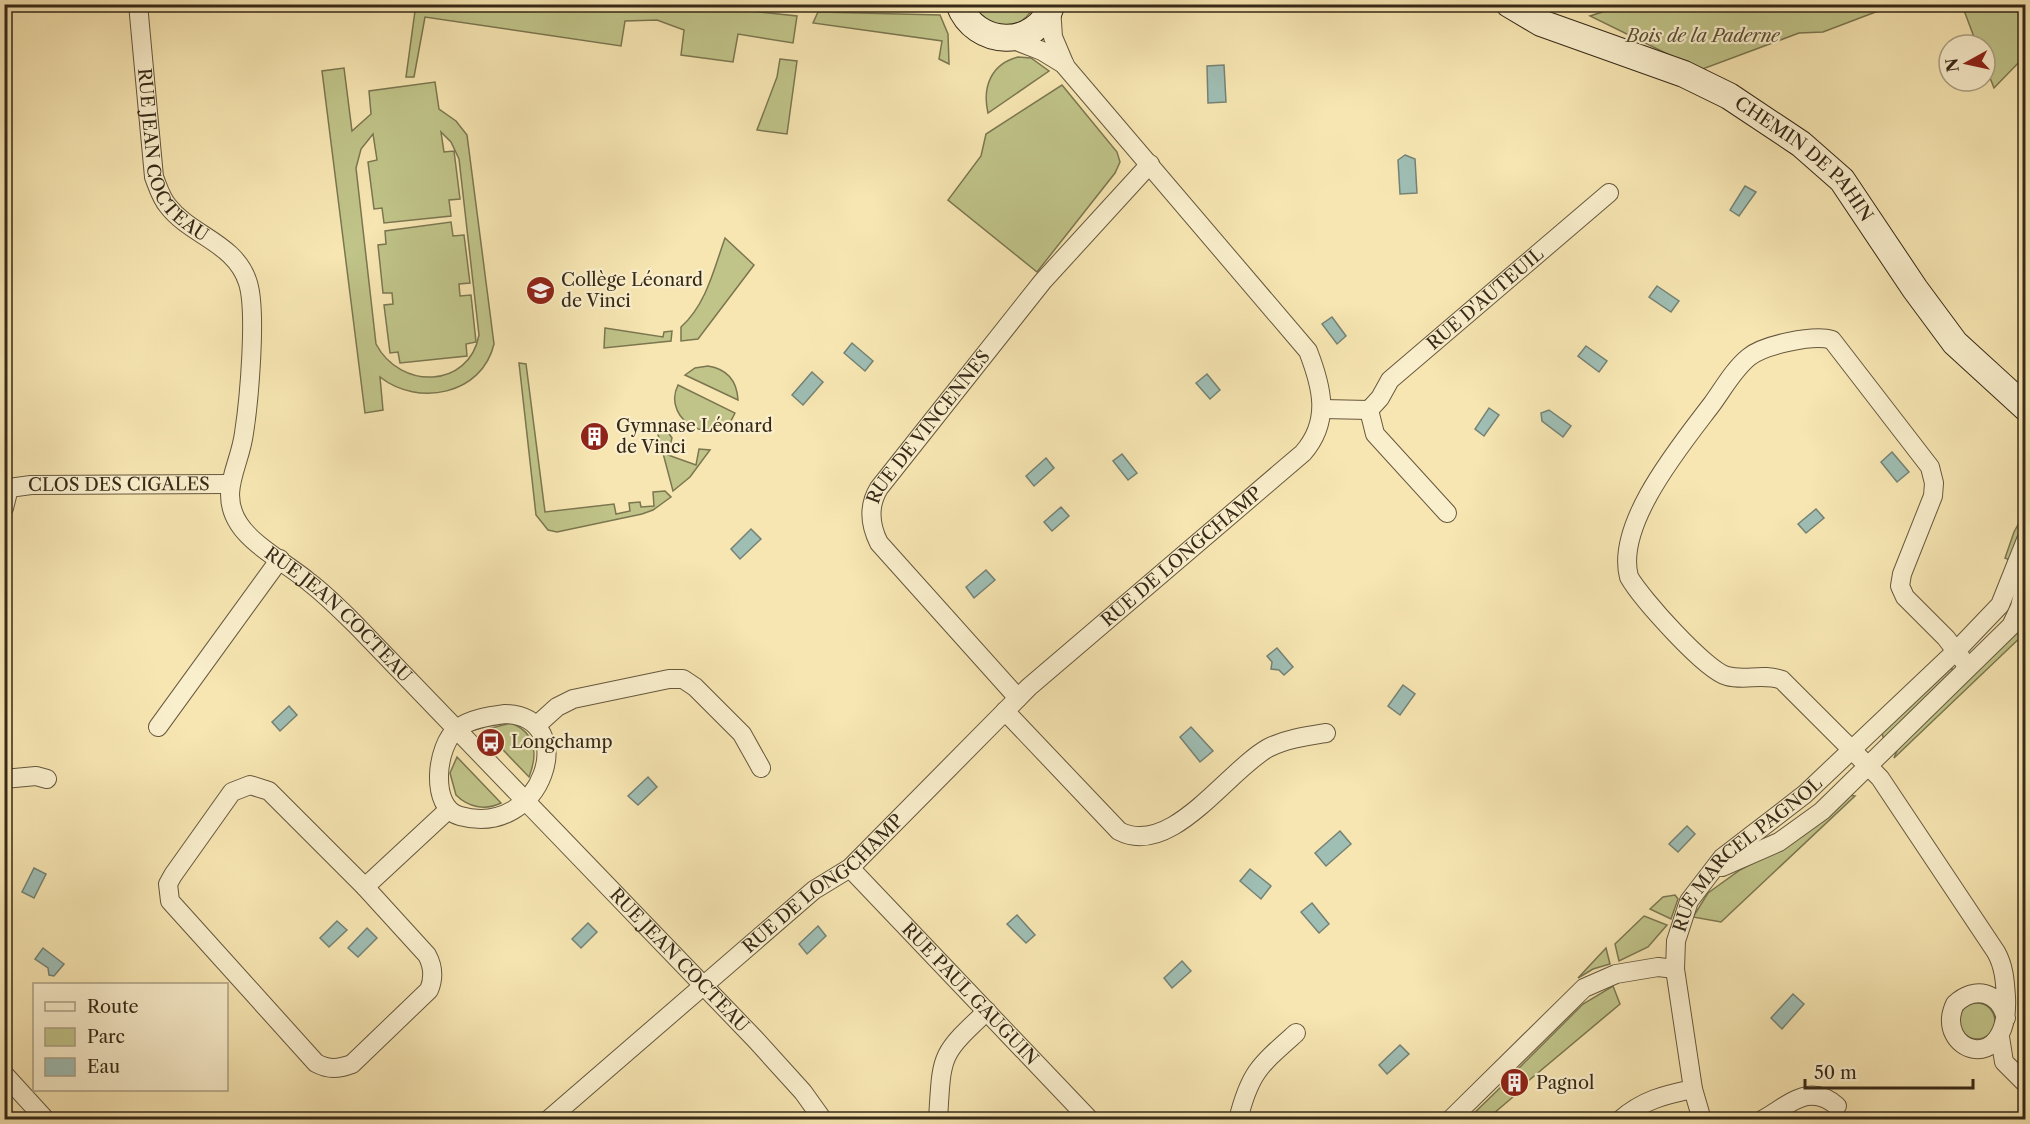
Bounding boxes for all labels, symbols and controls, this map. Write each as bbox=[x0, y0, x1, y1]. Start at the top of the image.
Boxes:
park label: Bois de la Paderne bbox=[1624, 25, 1781, 47]
north arrow bbox=[1937, 33, 1997, 93]
text: N bbox=[1941, 57, 1963, 73]
street label: RUE JEAN COCTEAU bbox=[133, 67, 212, 246]
street label: CHEMIN DE PAHIN bbox=[1731, 92, 1878, 226]
street label: RUE D'AUTEUIL bbox=[1422, 243, 1548, 355]
place label: Collège Léonard de Vinci bbox=[561, 269, 703, 312]
school or university icon: Collège Léonard de Vinci bbox=[524, 274, 556, 306]
street label: RUE DE VINCENNES bbox=[862, 346, 995, 507]
place label: Gymnase Léonard de Vinci bbox=[616, 415, 773, 458]
building icon: Gymnase Léonard de Vinci bbox=[579, 420, 611, 452]
street label: CLOS DES CIGALES bbox=[28, 473, 210, 496]
street label: RUE DE LONGCHAMP bbox=[1097, 482, 1266, 631]
street label: RUE JEAN COCTEAU bbox=[260, 542, 416, 687]
bus stop icon: Longchamp bbox=[474, 726, 506, 758]
place label: Longchamp bbox=[511, 731, 613, 753]
street label: RUE MARCEL PAGNOL bbox=[1669, 772, 1827, 935]
street label: RUE DE LONGCHAMP bbox=[738, 810, 908, 958]
street label: RUE JEAN COCTEAU bbox=[605, 884, 753, 1037]
street label: RUE PAUL GAUGUIN bbox=[897, 918, 1043, 1070]
legend bbox=[33, 983, 228, 1091]
text: Route bbox=[87, 996, 139, 1018]
text: Parc bbox=[87, 1026, 125, 1048]
scale bar bbox=[1805, 1052, 1973, 1090]
text: Eau bbox=[87, 1056, 120, 1078]
text: 50 m bbox=[1814, 1062, 1857, 1084]
building icon: Pagnol bbox=[1499, 1067, 1531, 1099]
place label: Pagnol bbox=[1536, 1072, 1594, 1094]

